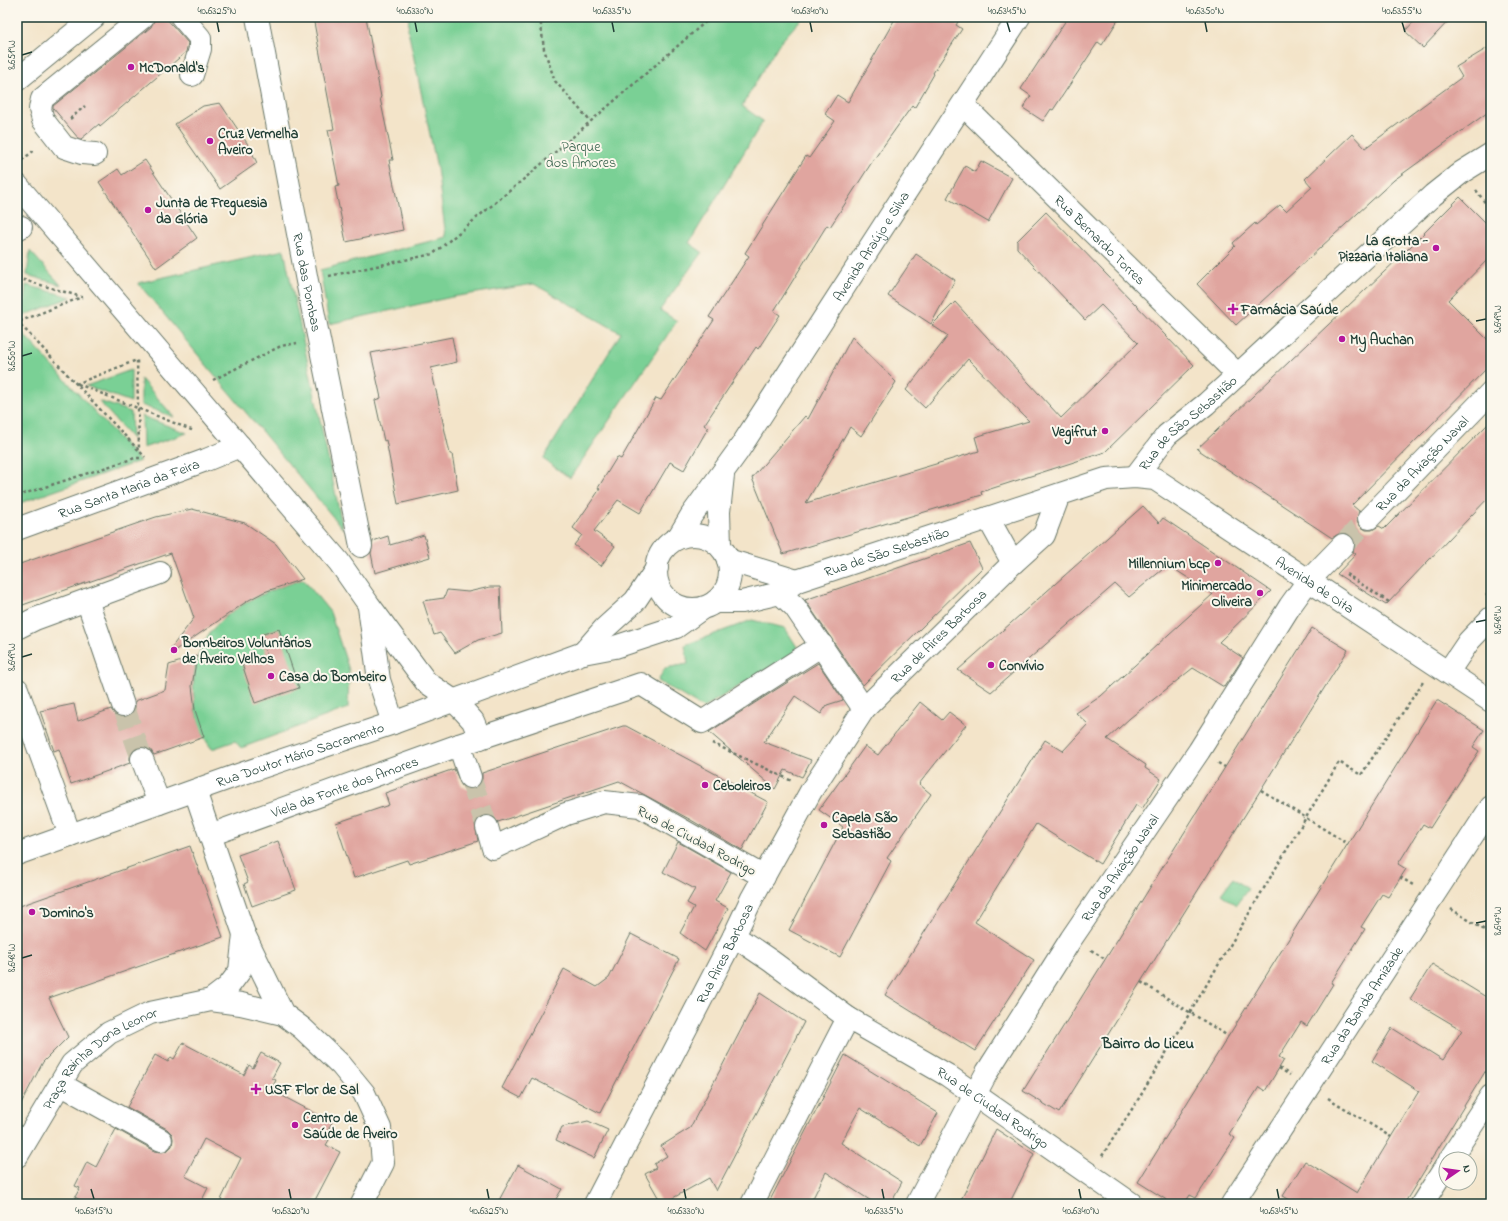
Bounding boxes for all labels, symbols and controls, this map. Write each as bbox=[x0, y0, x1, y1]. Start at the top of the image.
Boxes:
text: 40.6325°N bbox=[197, 4, 237, 19]
text: 40.6330°N bbox=[397, 4, 434, 19]
text: 40.6335°N bbox=[593, 4, 631, 19]
text: 40.6340°N bbox=[792, 4, 829, 19]
text: 40.6345°N bbox=[988, 4, 1026, 19]
text: 40.6350°N bbox=[1186, 4, 1224, 19]
text: 40.6355°N bbox=[1382, 4, 1422, 19]
text: 8.651°W bbox=[5, 40, 20, 70]
place label: McDonald's bbox=[139, 58, 205, 79]
marker: McDonald's bbox=[126, 62, 136, 72]
place label: Cruz Vermelha Aveiro bbox=[218, 124, 299, 161]
marker: Cruz Vermelha Aveiro bbox=[205, 136, 215, 146]
park label: Parque dos Amores bbox=[546, 137, 616, 174]
street label: Avenida Araújo e Silva bbox=[828, 187, 916, 306]
street label: Rua Bernardo Torres bbox=[1048, 191, 1150, 291]
place label: Junta de Freguesia da Glória bbox=[156, 193, 268, 230]
marker: Junta de Freguesia da Glória bbox=[143, 205, 153, 215]
street label: Rua das Pombas bbox=[286, 231, 326, 334]
place label: La Grotta - Pizzaria Italiana bbox=[1339, 231, 1429, 268]
marker: La Grotta - Pizzaria Italiana bbox=[1431, 243, 1441, 253]
place label: Farmácia Saúde bbox=[1240, 300, 1339, 321]
marker: Farmácia Saúde bbox=[1228, 304, 1238, 314]
text: 8.649°W bbox=[1491, 305, 1506, 333]
place label: My Auchan bbox=[1350, 330, 1414, 353]
marker: My Auchan bbox=[1337, 334, 1347, 344]
text: 8.650°W bbox=[5, 340, 20, 371]
street label: Rua de São Sebastião bbox=[1134, 371, 1242, 476]
street label: Rua da Aviação Naval bbox=[1371, 412, 1474, 517]
place label: Vegifrut bbox=[1051, 422, 1097, 445]
marker: Vegifrut bbox=[1100, 426, 1110, 436]
street label: Rua Santa Maria da Feira bbox=[56, 454, 203, 525]
street label: Rua de São Sebastião bbox=[822, 523, 952, 583]
street label: Avenida de Oita bbox=[1270, 552, 1358, 620]
place label: Millennium bcp bbox=[1128, 554, 1210, 575]
marker: Millennium bcp bbox=[1213, 558, 1223, 568]
place label: Minimercado Oliveira bbox=[1181, 576, 1252, 613]
street label: Rua de Aires Barbosa bbox=[887, 585, 992, 689]
marker: Minimercado Oliveira bbox=[1255, 588, 1265, 598]
text: 8.648°W bbox=[1491, 606, 1506, 634]
place label: Bombeiros Voluntários de Aveiro Velhos bbox=[181, 633, 312, 670]
text: 8.649°W bbox=[5, 643, 20, 671]
marker: Bombeiros Voluntários de Aveiro Velhos bbox=[169, 645, 179, 655]
place label: Convívio bbox=[999, 656, 1044, 677]
marker: Convívio bbox=[986, 660, 996, 670]
place label: Casa do Bombeiro bbox=[279, 667, 386, 688]
marker: Casa do Bombeiro bbox=[266, 671, 276, 681]
street label: Rua Doutor Mário Sacramento bbox=[214, 718, 387, 794]
street label: Viela da Fonte dos Amores bbox=[267, 752, 422, 824]
place label: Ceboleiros bbox=[713, 776, 771, 797]
marker: Ceboleiros bbox=[700, 780, 710, 790]
street label: Rua de Ciudad Rodrigo bbox=[632, 801, 760, 883]
place label: Capela São Sebastião bbox=[832, 808, 898, 845]
street label: Rua da Aviação Naval bbox=[1077, 810, 1165, 927]
marker: Capela São Sebastião bbox=[819, 820, 829, 830]
street label: Rua Aires Barbosa bbox=[692, 900, 760, 1008]
place label: Domino's bbox=[39, 903, 94, 924]
text: 8.647°W bbox=[1491, 906, 1506, 935]
marker: Domino's bbox=[27, 907, 37, 917]
street label: Rua da Banda Amizade bbox=[1316, 942, 1410, 1070]
text: 8.648°W bbox=[5, 944, 20, 972]
street label: Praça Rainha Dona Leonor bbox=[38, 1003, 160, 1114]
district label: Bairro do Liceu bbox=[1101, 1033, 1194, 1055]
street label: Rua de Ciudad Rodrigo bbox=[932, 1062, 1053, 1155]
place label: USF Flor de Sal bbox=[265, 1080, 359, 1101]
marker: USF Flor de Sal bbox=[250, 1083, 262, 1095]
place label: Centro de Saúde de Aveiro bbox=[303, 1108, 398, 1145]
marker: Centro de Saúde de Aveiro bbox=[290, 1120, 300, 1130]
north arrow bbox=[1438, 1151, 1478, 1191]
text: N bbox=[1458, 1164, 1475, 1174]
text: 40.6315°N bbox=[75, 1204, 113, 1219]
text: 40.6320°N bbox=[272, 1204, 310, 1219]
text: 40.6325°N bbox=[469, 1204, 509, 1219]
text: 40.6330°N bbox=[668, 1204, 705, 1219]
text: 40.6335°N bbox=[865, 1204, 903, 1219]
text: 40.6340°N bbox=[1063, 1204, 1100, 1219]
text: 40.6345°N bbox=[1260, 1204, 1298, 1219]

